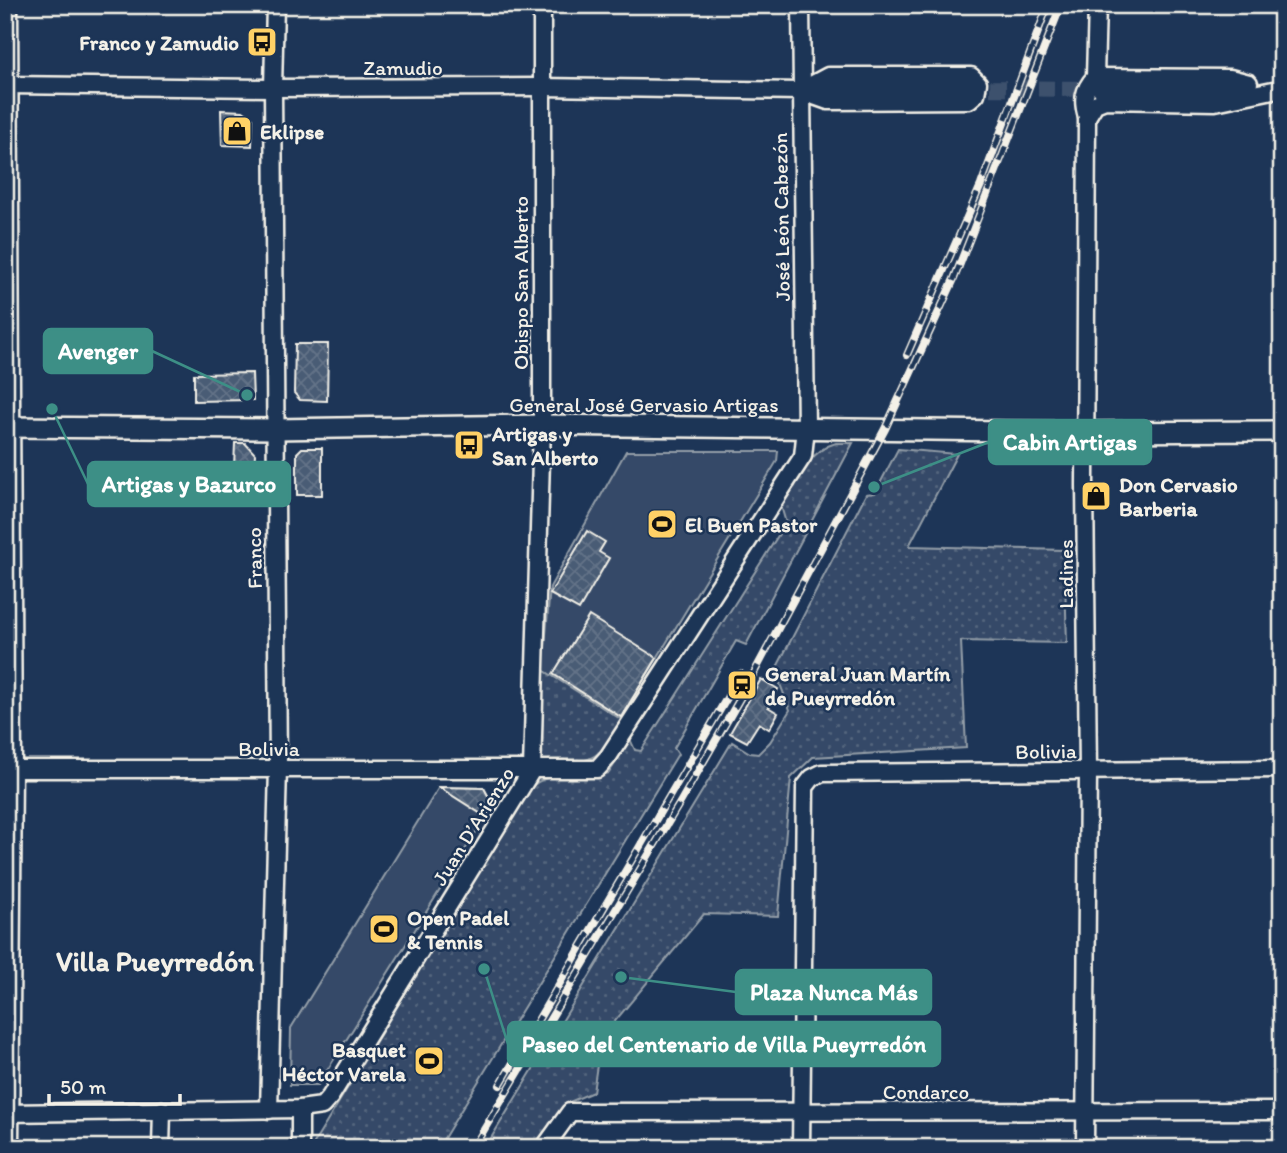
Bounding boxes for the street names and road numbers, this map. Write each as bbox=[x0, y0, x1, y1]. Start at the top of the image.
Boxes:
street label: Zamudio bbox=[363, 55, 443, 80]
street label: José León Cabezón bbox=[767, 132, 795, 302]
street label: Obispo San Alberto bbox=[508, 196, 533, 370]
street label: General José Gervasio Artigas bbox=[509, 392, 779, 417]
street label: Franco bbox=[241, 527, 267, 589]
street label: Ladines bbox=[1053, 539, 1078, 609]
street label: Bolivia bbox=[238, 736, 300, 761]
street label: Bolivia bbox=[1015, 738, 1077, 764]
street label: Juan D’Arienzo bbox=[427, 762, 519, 890]
street label: Condarco bbox=[883, 1079, 969, 1104]

